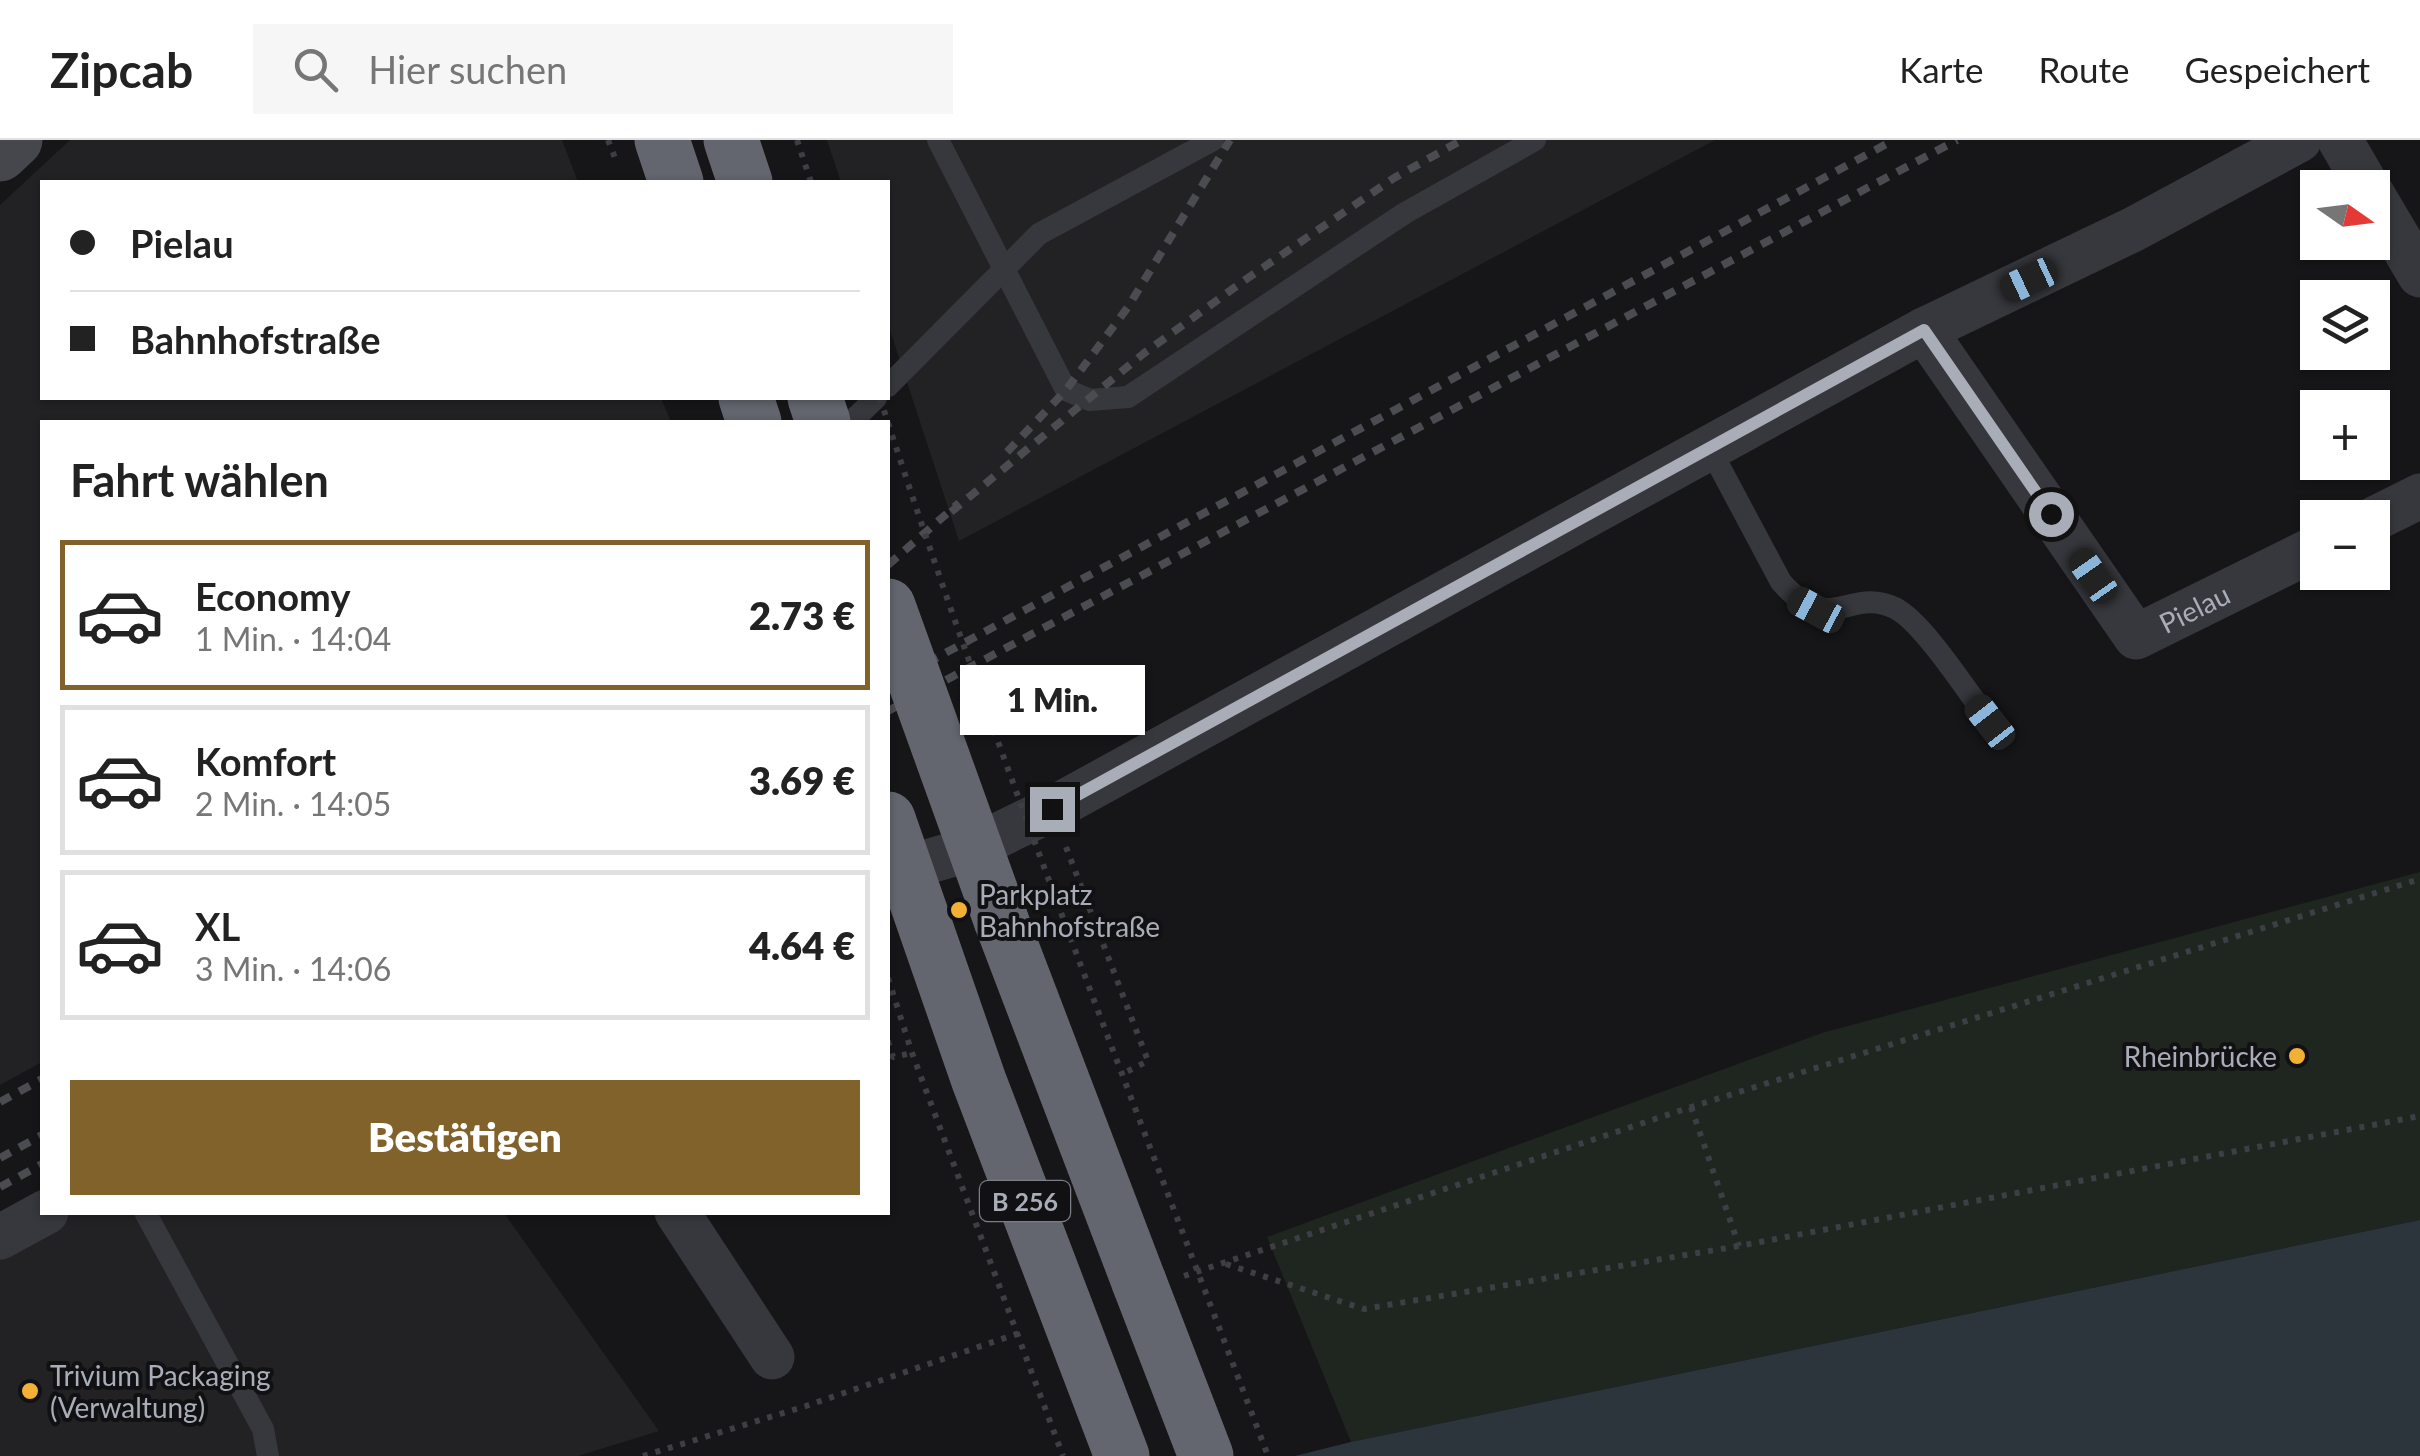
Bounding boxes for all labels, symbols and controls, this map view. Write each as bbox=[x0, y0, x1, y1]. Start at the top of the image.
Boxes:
search box bbox=[253, 24, 953, 114]
text: Zipcab bbox=[50, 41, 193, 98]
icon: search bbox=[288, 42, 343, 97]
text: Hier suchen bbox=[368, 46, 567, 92]
text: Karte bbox=[1899, 48, 1983, 90]
text: Route bbox=[2038, 48, 2130, 90]
text: Gespeichert bbox=[2185, 48, 2370, 90]
north arrow bbox=[2300, 170, 2390, 260]
map controls bbox=[2300, 170, 2390, 590]
text: Pielau bbox=[130, 220, 234, 266]
car bbox=[1995, 254, 2063, 306]
button: layers bbox=[2300, 280, 2390, 370]
text: Bahnhofstraße bbox=[130, 316, 381, 362]
button: + bbox=[2300, 390, 2390, 480]
text: Fahrt wählen bbox=[70, 453, 329, 507]
route start bbox=[2029, 492, 2074, 537]
button: − bbox=[2300, 500, 2390, 590]
car bbox=[2064, 543, 2122, 609]
icon: car bbox=[75, 570, 165, 660]
text: Economy bbox=[195, 573, 350, 619]
street label: Pielau bbox=[2153, 576, 2235, 640]
car bbox=[1782, 583, 1850, 637]
text: 2.73 € bbox=[749, 592, 855, 638]
text: 1 Min. · 14:04 bbox=[195, 619, 391, 658]
callout: 1 Min. bbox=[960, 664, 1144, 734]
text: 1 Min. bbox=[1007, 680, 1098, 719]
car bbox=[1960, 689, 2020, 755]
icon: car bbox=[75, 735, 165, 825]
text: Komfort bbox=[195, 738, 336, 784]
text: 3.69 € bbox=[749, 757, 855, 803]
text: 2 Min. · 14:05 bbox=[195, 784, 391, 823]
route end bbox=[1030, 787, 1075, 832]
place label: Parkplatz Bahnhofstraße bbox=[979, 877, 1160, 943]
marker: Parkplatz Bahnhofstraße bbox=[948, 899, 970, 921]
icon: car bbox=[75, 900, 165, 990]
text: XL bbox=[195, 903, 240, 949]
text: 4.64 € bbox=[749, 922, 855, 968]
text: 3 Min. · 14:06 bbox=[195, 949, 391, 988]
place label: Rheinbrücke bbox=[2124, 1039, 2277, 1073]
marker: Rheinbrücke bbox=[2286, 1045, 2308, 1067]
button: Bestätigen bbox=[70, 1080, 860, 1195]
road number: B 256 bbox=[980, 1181, 1070, 1221]
place label: Trivium Packaging (Verwaltung) bbox=[50, 1358, 271, 1424]
marker: Trivium Packaging (Verwaltung) bbox=[19, 1380, 41, 1402]

